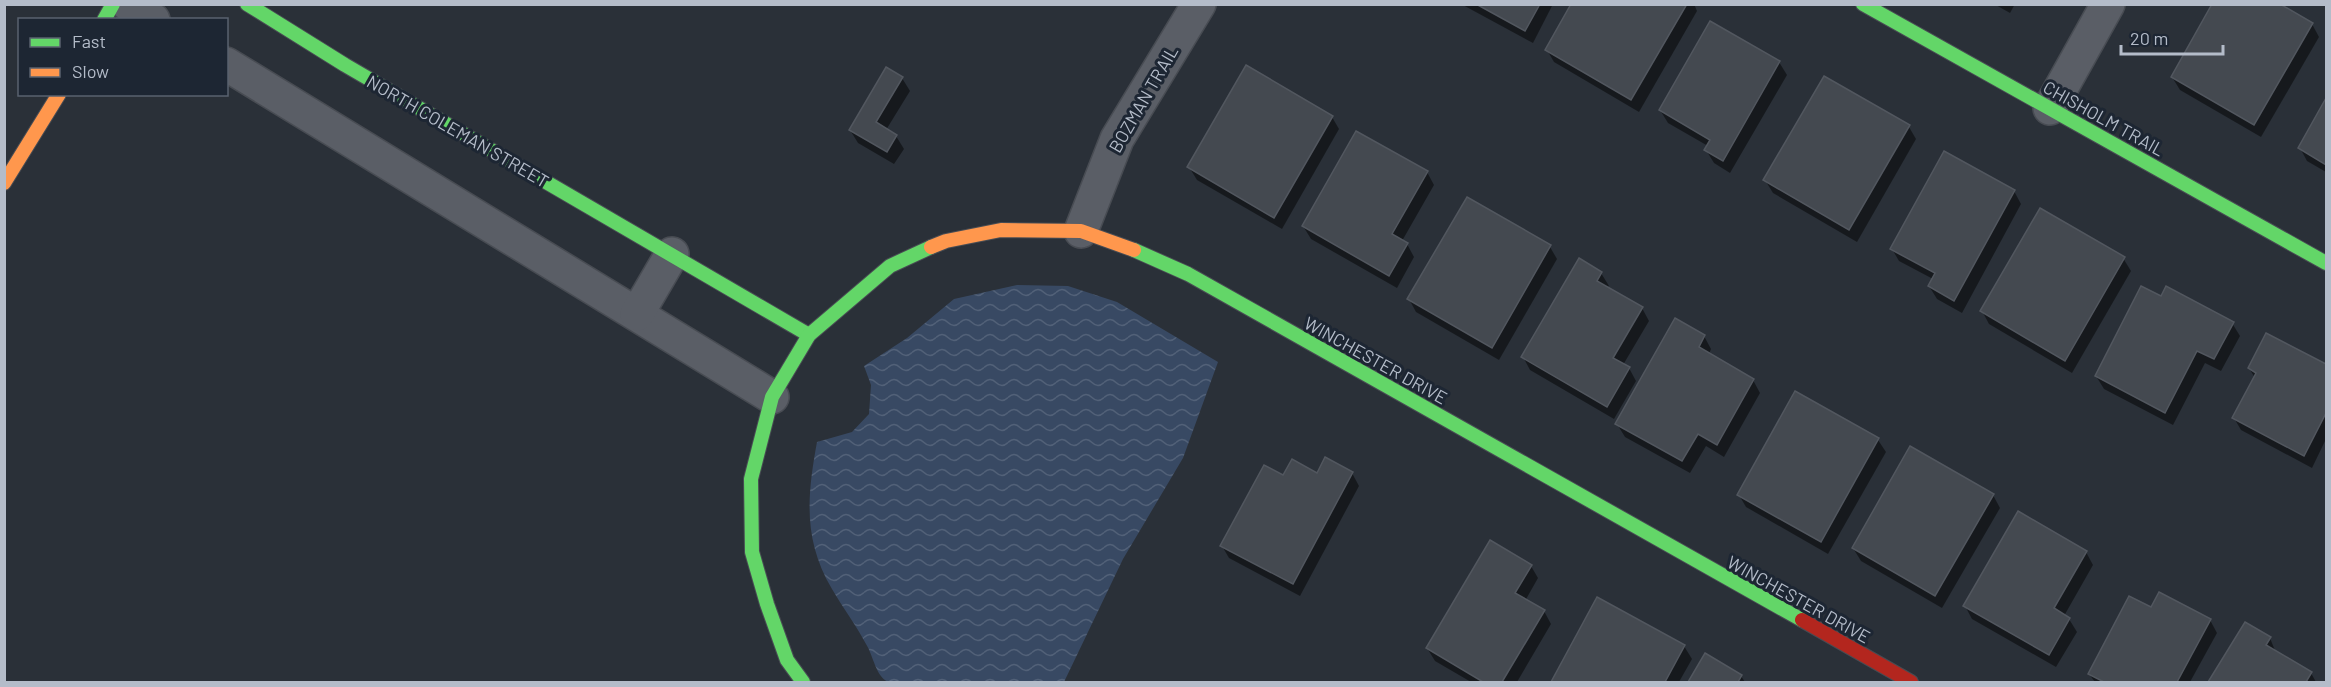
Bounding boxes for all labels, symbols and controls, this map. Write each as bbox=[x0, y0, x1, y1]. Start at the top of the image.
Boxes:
legend bbox=[18, 18, 228, 96]
scale bar bbox=[2121, 18, 2223, 56]
text: 20 m bbox=[2130, 27, 2168, 49]
text: Fast bbox=[72, 30, 106, 52]
street label: BOZMAN TRAIL bbox=[1104, 42, 1182, 156]
text: Slow bbox=[72, 60, 109, 82]
street label: NORTH COLEMAN STREET bbox=[363, 70, 553, 192]
street label: CHISHOLM TRAIL bbox=[2040, 76, 2168, 160]
street label: WINCHESTER DRIVE bbox=[1301, 312, 1451, 408]
street label: WINCHESTER DRIVE bbox=[1724, 551, 1874, 647]

